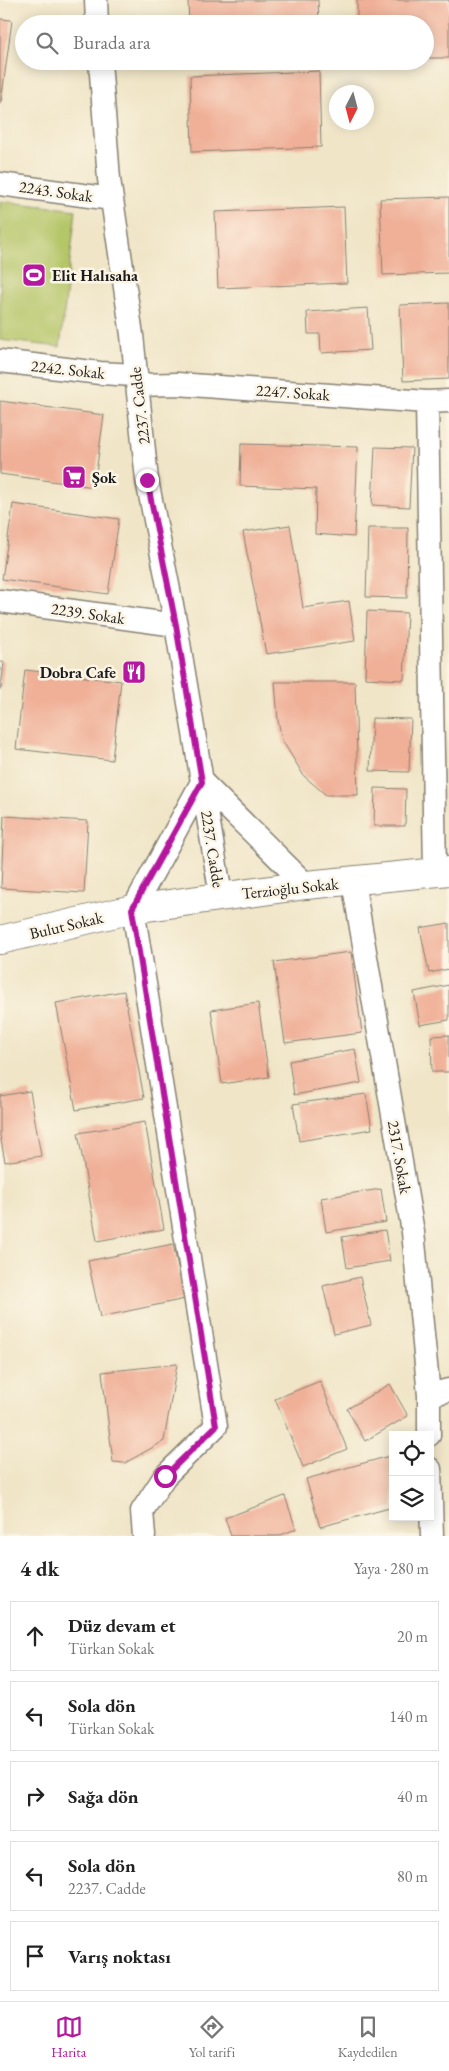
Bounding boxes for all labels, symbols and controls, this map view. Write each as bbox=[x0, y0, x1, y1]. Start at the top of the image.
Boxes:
search box bbox=[15, 15, 434, 70]
icon: search bbox=[33, 29, 61, 57]
text: Burada ara bbox=[73, 30, 151, 55]
north arrow bbox=[329, 85, 374, 130]
street label: 2243. Sokak bbox=[18, 176, 95, 207]
sports icon: Elit Halısaha bbox=[21, 262, 47, 288]
place label: Elit Halısaha bbox=[52, 265, 139, 286]
street label: 2242. Sokak bbox=[30, 355, 106, 384]
street label: 2237. Cadde bbox=[124, 366, 155, 446]
street label: 2247. Sokak bbox=[255, 379, 331, 406]
supermarket icon: Şok bbox=[61, 464, 87, 490]
place label: Şok bbox=[92, 467, 117, 488]
route end bbox=[136, 469, 159, 492]
street label: 2239. Sokak bbox=[50, 598, 127, 629]
restaurant icon: Dobra Cafe bbox=[121, 659, 147, 685]
place label: Dobra Cafe bbox=[40, 662, 116, 683]
street label: 2237. Cadde bbox=[196, 809, 229, 889]
street label: Terzioğlu Sokak bbox=[240, 873, 340, 904]
street label: Bulut Sokak bbox=[27, 907, 105, 944]
street label: 2317. Sokak bbox=[383, 1119, 416, 1196]
map controls bbox=[389, 1431, 434, 1521]
button: locate bbox=[389, 1431, 434, 1476]
route start bbox=[154, 1465, 177, 1488]
button: layers bbox=[389, 1476, 434, 1521]
text: 4 dk bbox=[20, 1555, 59, 1582]
text: Yaya · 280 m bbox=[354, 1558, 429, 1579]
text: Düz devam et bbox=[68, 1613, 176, 1638]
icon: ahead bbox=[21, 1622, 49, 1650]
text: 20 m bbox=[397, 1626, 428, 1647]
text: Türkan Sokak bbox=[68, 1638, 155, 1659]
text: Sola dön bbox=[68, 1693, 136, 1718]
icon: left bbox=[21, 1702, 49, 1730]
text: 140 m bbox=[389, 1706, 428, 1727]
text: Türkan Sokak bbox=[68, 1718, 155, 1739]
icon: right bbox=[21, 1782, 49, 1810]
text: Sağa dön bbox=[68, 1784, 139, 1809]
text: 40 m bbox=[397, 1786, 428, 1807]
text: Sola dön bbox=[68, 1853, 136, 1878]
icon: left bbox=[21, 1862, 49, 1890]
text: 80 m bbox=[397, 1866, 428, 1887]
text: 2237. Cadde bbox=[68, 1878, 146, 1899]
icon: arrive bbox=[21, 1942, 49, 1970]
text: Varış noktası bbox=[68, 1944, 171, 1969]
tab: Harita bbox=[51, 2013, 86, 2061]
tab: Yol tarifi bbox=[189, 2013, 235, 2061]
tab: Kaydedilen bbox=[338, 2013, 398, 2061]

